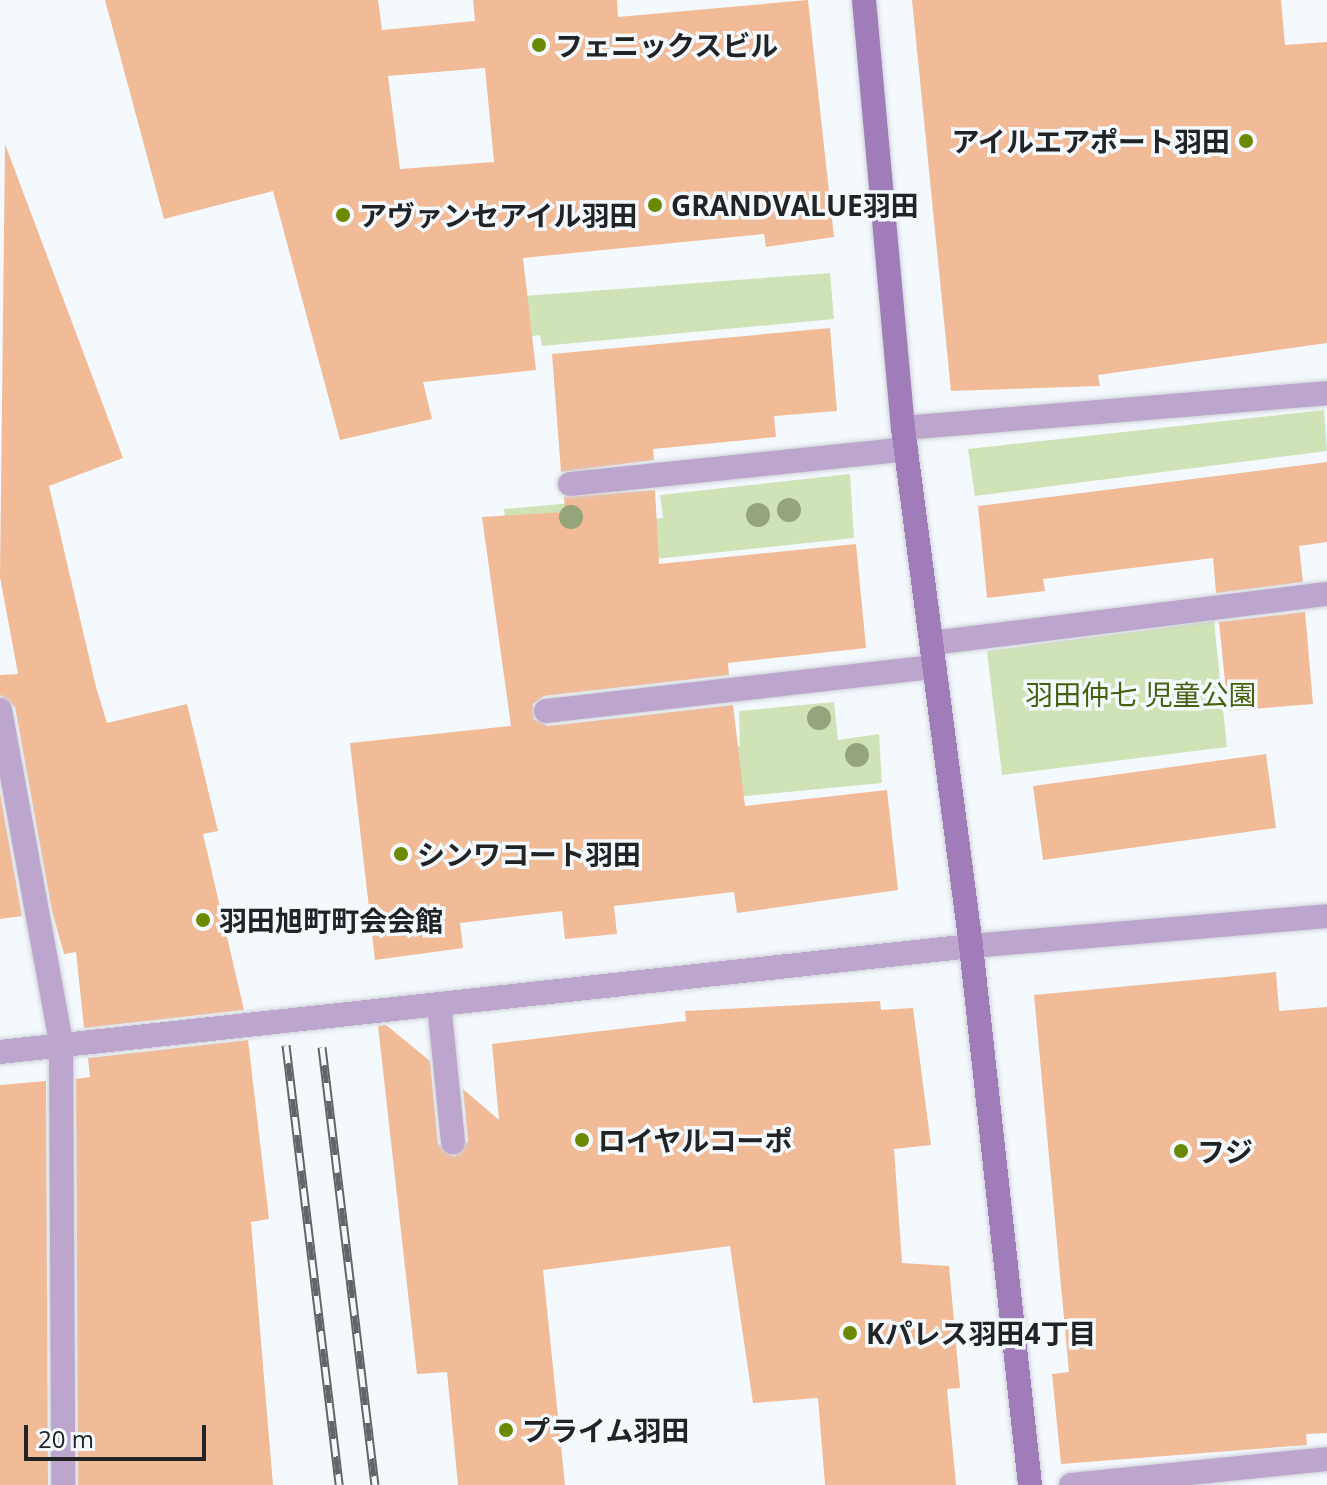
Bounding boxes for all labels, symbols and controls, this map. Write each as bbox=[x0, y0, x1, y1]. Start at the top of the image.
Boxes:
place label: フェニックスビル bbox=[555, 28, 779, 62]
marker: フェニックスビル bbox=[530, 36, 548, 54]
place label: アイルエアポート羽田 bbox=[950, 124, 1230, 158]
marker: アイルエアポート羽田 bbox=[1237, 132, 1255, 150]
place label: GRANDVALUE羽田 bbox=[671, 188, 919, 222]
marker: GRANDVALUE羽田 bbox=[646, 196, 664, 214]
place label: アヴァンセアイル羽田 bbox=[359, 198, 639, 232]
marker: アヴァンセアイル羽田 bbox=[334, 206, 352, 224]
park label: 羽田仲七 児童公園 bbox=[1025, 677, 1257, 711]
place label: シンワコート羽田 bbox=[417, 837, 641, 871]
marker: シンワコート羽田 bbox=[392, 845, 410, 863]
place label: 羽田旭町町会会館 bbox=[219, 903, 443, 937]
marker: 羽田旭町町会会館 bbox=[194, 911, 212, 929]
place label: ロイヤルコーポ bbox=[598, 1123, 794, 1157]
marker: ロイヤルコーポ bbox=[573, 1131, 591, 1149]
place label: フジ bbox=[1197, 1134, 1253, 1168]
marker: フジ bbox=[1172, 1142, 1190, 1160]
place label: Kパレス羽田4丁目 bbox=[866, 1316, 1097, 1350]
marker: Kパレス羽田4丁目 bbox=[841, 1324, 859, 1342]
scale bar bbox=[28, 1409, 210, 1459]
place label: プライム羽田 bbox=[522, 1413, 690, 1447]
marker: プライム羽田 bbox=[497, 1421, 515, 1439]
text: 20 m bbox=[38, 1422, 94, 1455]

